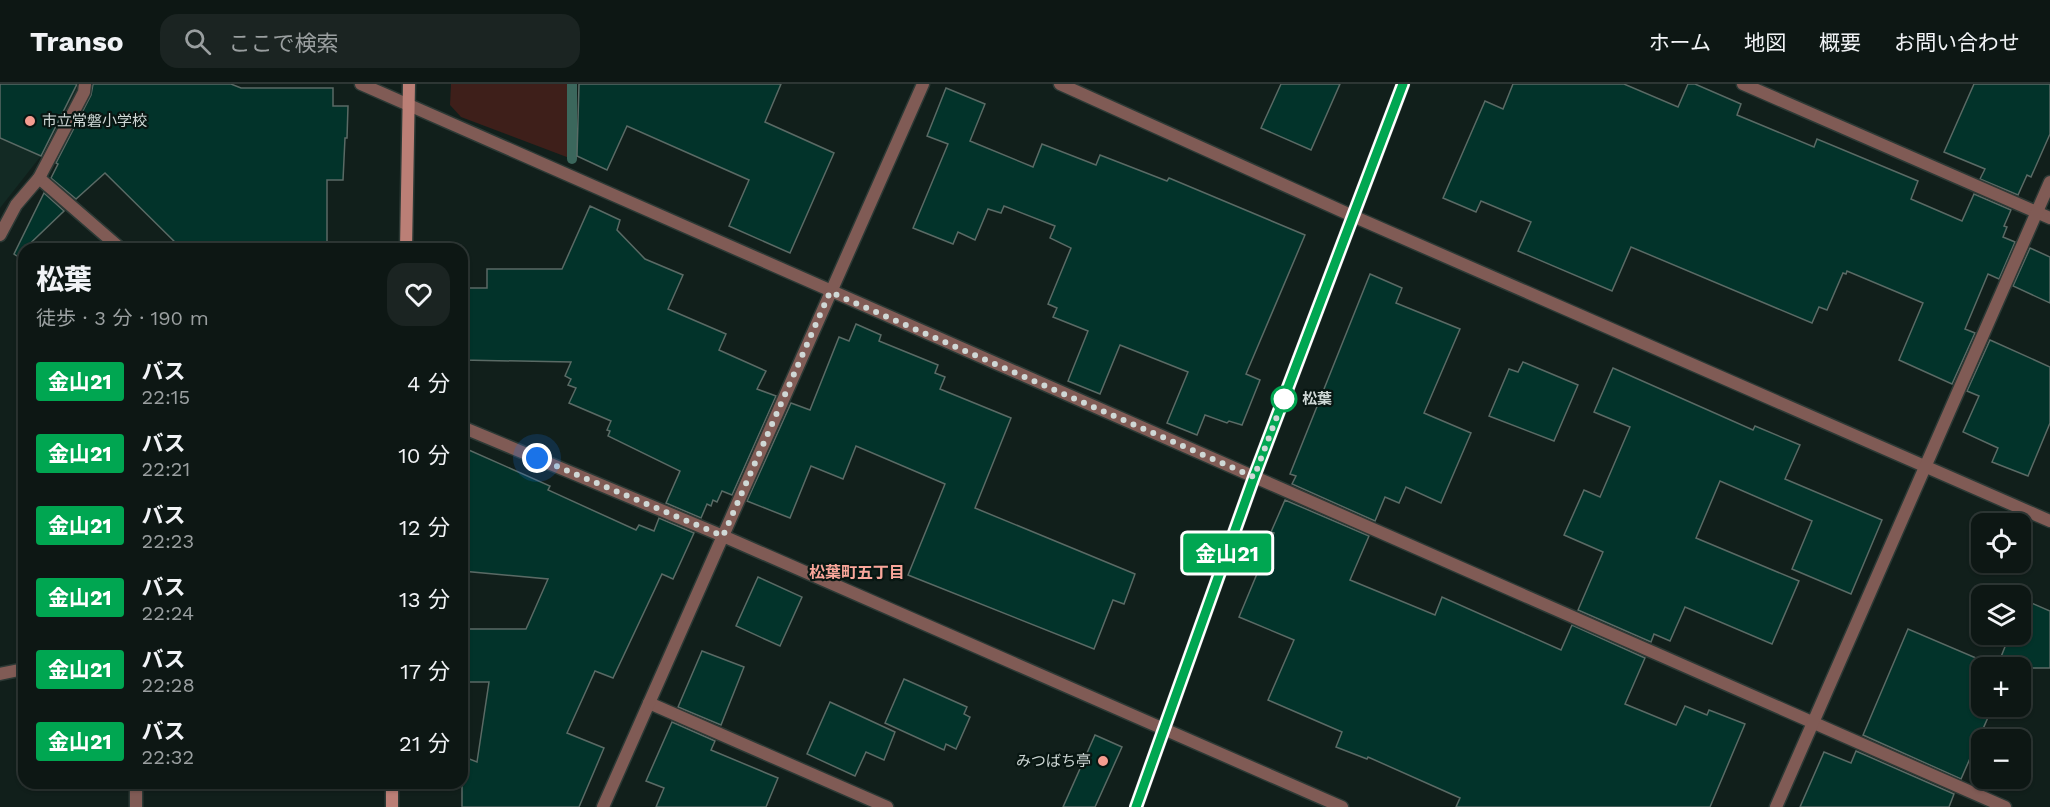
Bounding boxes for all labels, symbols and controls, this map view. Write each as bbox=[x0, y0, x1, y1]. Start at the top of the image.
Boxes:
search box bbox=[160, 14, 580, 68]
text: Transo bbox=[30, 25, 124, 58]
icon: search bbox=[181, 25, 214, 58]
text: ホーム bbox=[1649, 30, 1711, 55]
text: 地図 bbox=[1744, 30, 1786, 55]
text: 概要 bbox=[1819, 30, 1861, 55]
text: お問い合わせ bbox=[1894, 30, 2020, 55]
text: ここで検索 bbox=[229, 31, 339, 56]
place label: 市立常磐小学校 bbox=[42, 112, 147, 130]
marker: 市立常磐小学校 bbox=[23, 114, 37, 128]
text: 松葉 bbox=[36, 263, 92, 296]
button: heart bbox=[387, 263, 450, 326]
text: 徒歩 · 3 分 · 190 m bbox=[36, 306, 209, 330]
text: バス bbox=[142, 359, 186, 384]
text: 金山21 bbox=[48, 369, 112, 394]
text: 4 分 bbox=[407, 371, 450, 396]
text: 22:15 bbox=[142, 385, 190, 409]
marker: 松葉 bbox=[1271, 386, 1297, 412]
place label: 松葉 bbox=[1302, 390, 1332, 408]
text: バス bbox=[142, 431, 186, 456]
text: 金山21 bbox=[48, 441, 112, 466]
text: 10 分 bbox=[398, 443, 450, 468]
your location bbox=[522, 443, 552, 473]
text: 22:21 bbox=[142, 457, 190, 481]
text: バス bbox=[142, 503, 186, 528]
text: 金山21 bbox=[48, 513, 112, 538]
map controls bbox=[1971, 513, 2031, 789]
button: locate bbox=[1971, 513, 2031, 573]
text: 12 分 bbox=[399, 515, 450, 540]
text: 22:23 bbox=[142, 529, 194, 553]
line badge: 金山21 bbox=[1185, 534, 1269, 572]
text: 金山21 bbox=[1195, 541, 1259, 566]
district label: 松葉町五丁目 bbox=[809, 563, 905, 582]
text: バス bbox=[142, 575, 186, 600]
text: 金山21 bbox=[48, 585, 112, 610]
button: layers bbox=[1971, 585, 2031, 645]
text: 13 分 bbox=[399, 587, 450, 612]
text: 22:24 bbox=[142, 601, 194, 625]
text: バス bbox=[142, 647, 186, 672]
text: 金山21 bbox=[48, 657, 112, 682]
button: + bbox=[1971, 657, 2031, 717]
text: 17 分 bbox=[400, 659, 450, 684]
text: 22:28 bbox=[142, 673, 195, 697]
text: バス bbox=[142, 719, 186, 744]
text: 金山21 bbox=[48, 729, 112, 754]
button: − bbox=[1971, 729, 2031, 789]
text: 21 分 bbox=[399, 731, 450, 756]
text: 22:32 bbox=[142, 745, 194, 769]
place label: みつばち亭 bbox=[1016, 752, 1091, 770]
marker: みつばち亭 bbox=[1096, 754, 1110, 768]

